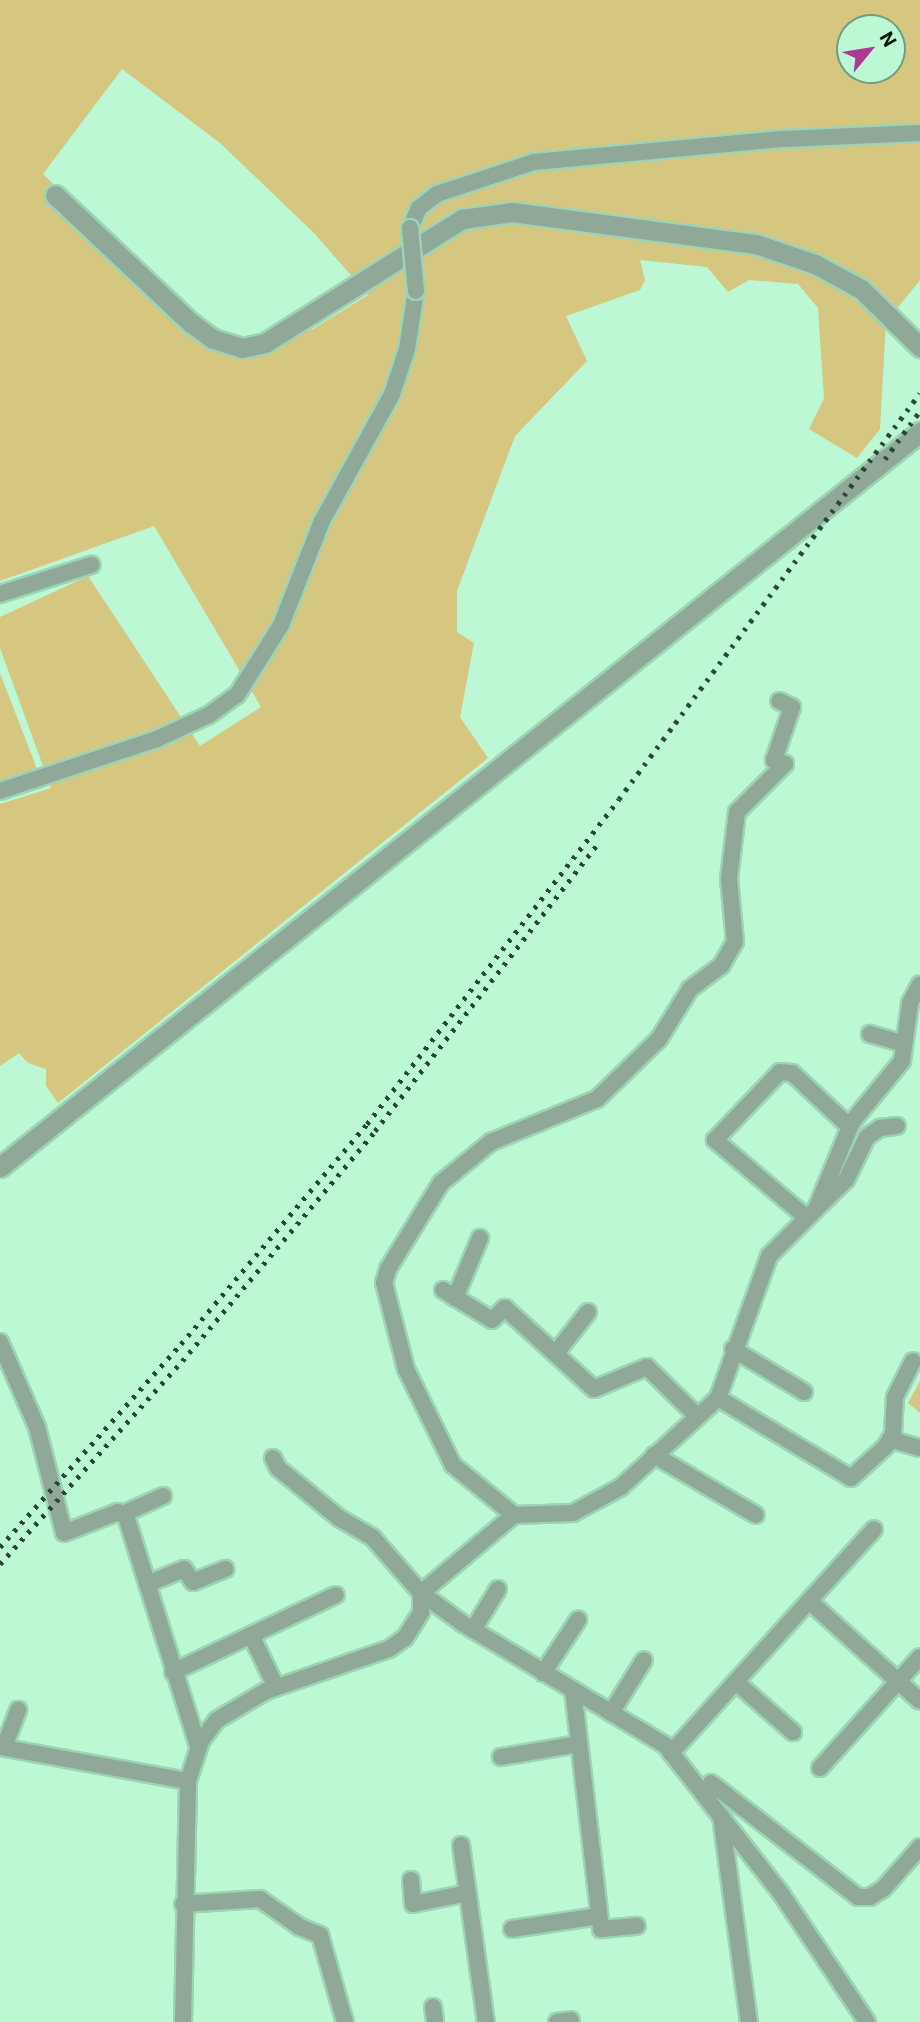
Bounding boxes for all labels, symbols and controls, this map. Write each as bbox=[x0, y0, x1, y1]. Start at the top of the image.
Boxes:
north arrow bbox=[836, 14, 906, 84]
text: N bbox=[875, 28, 901, 51]

